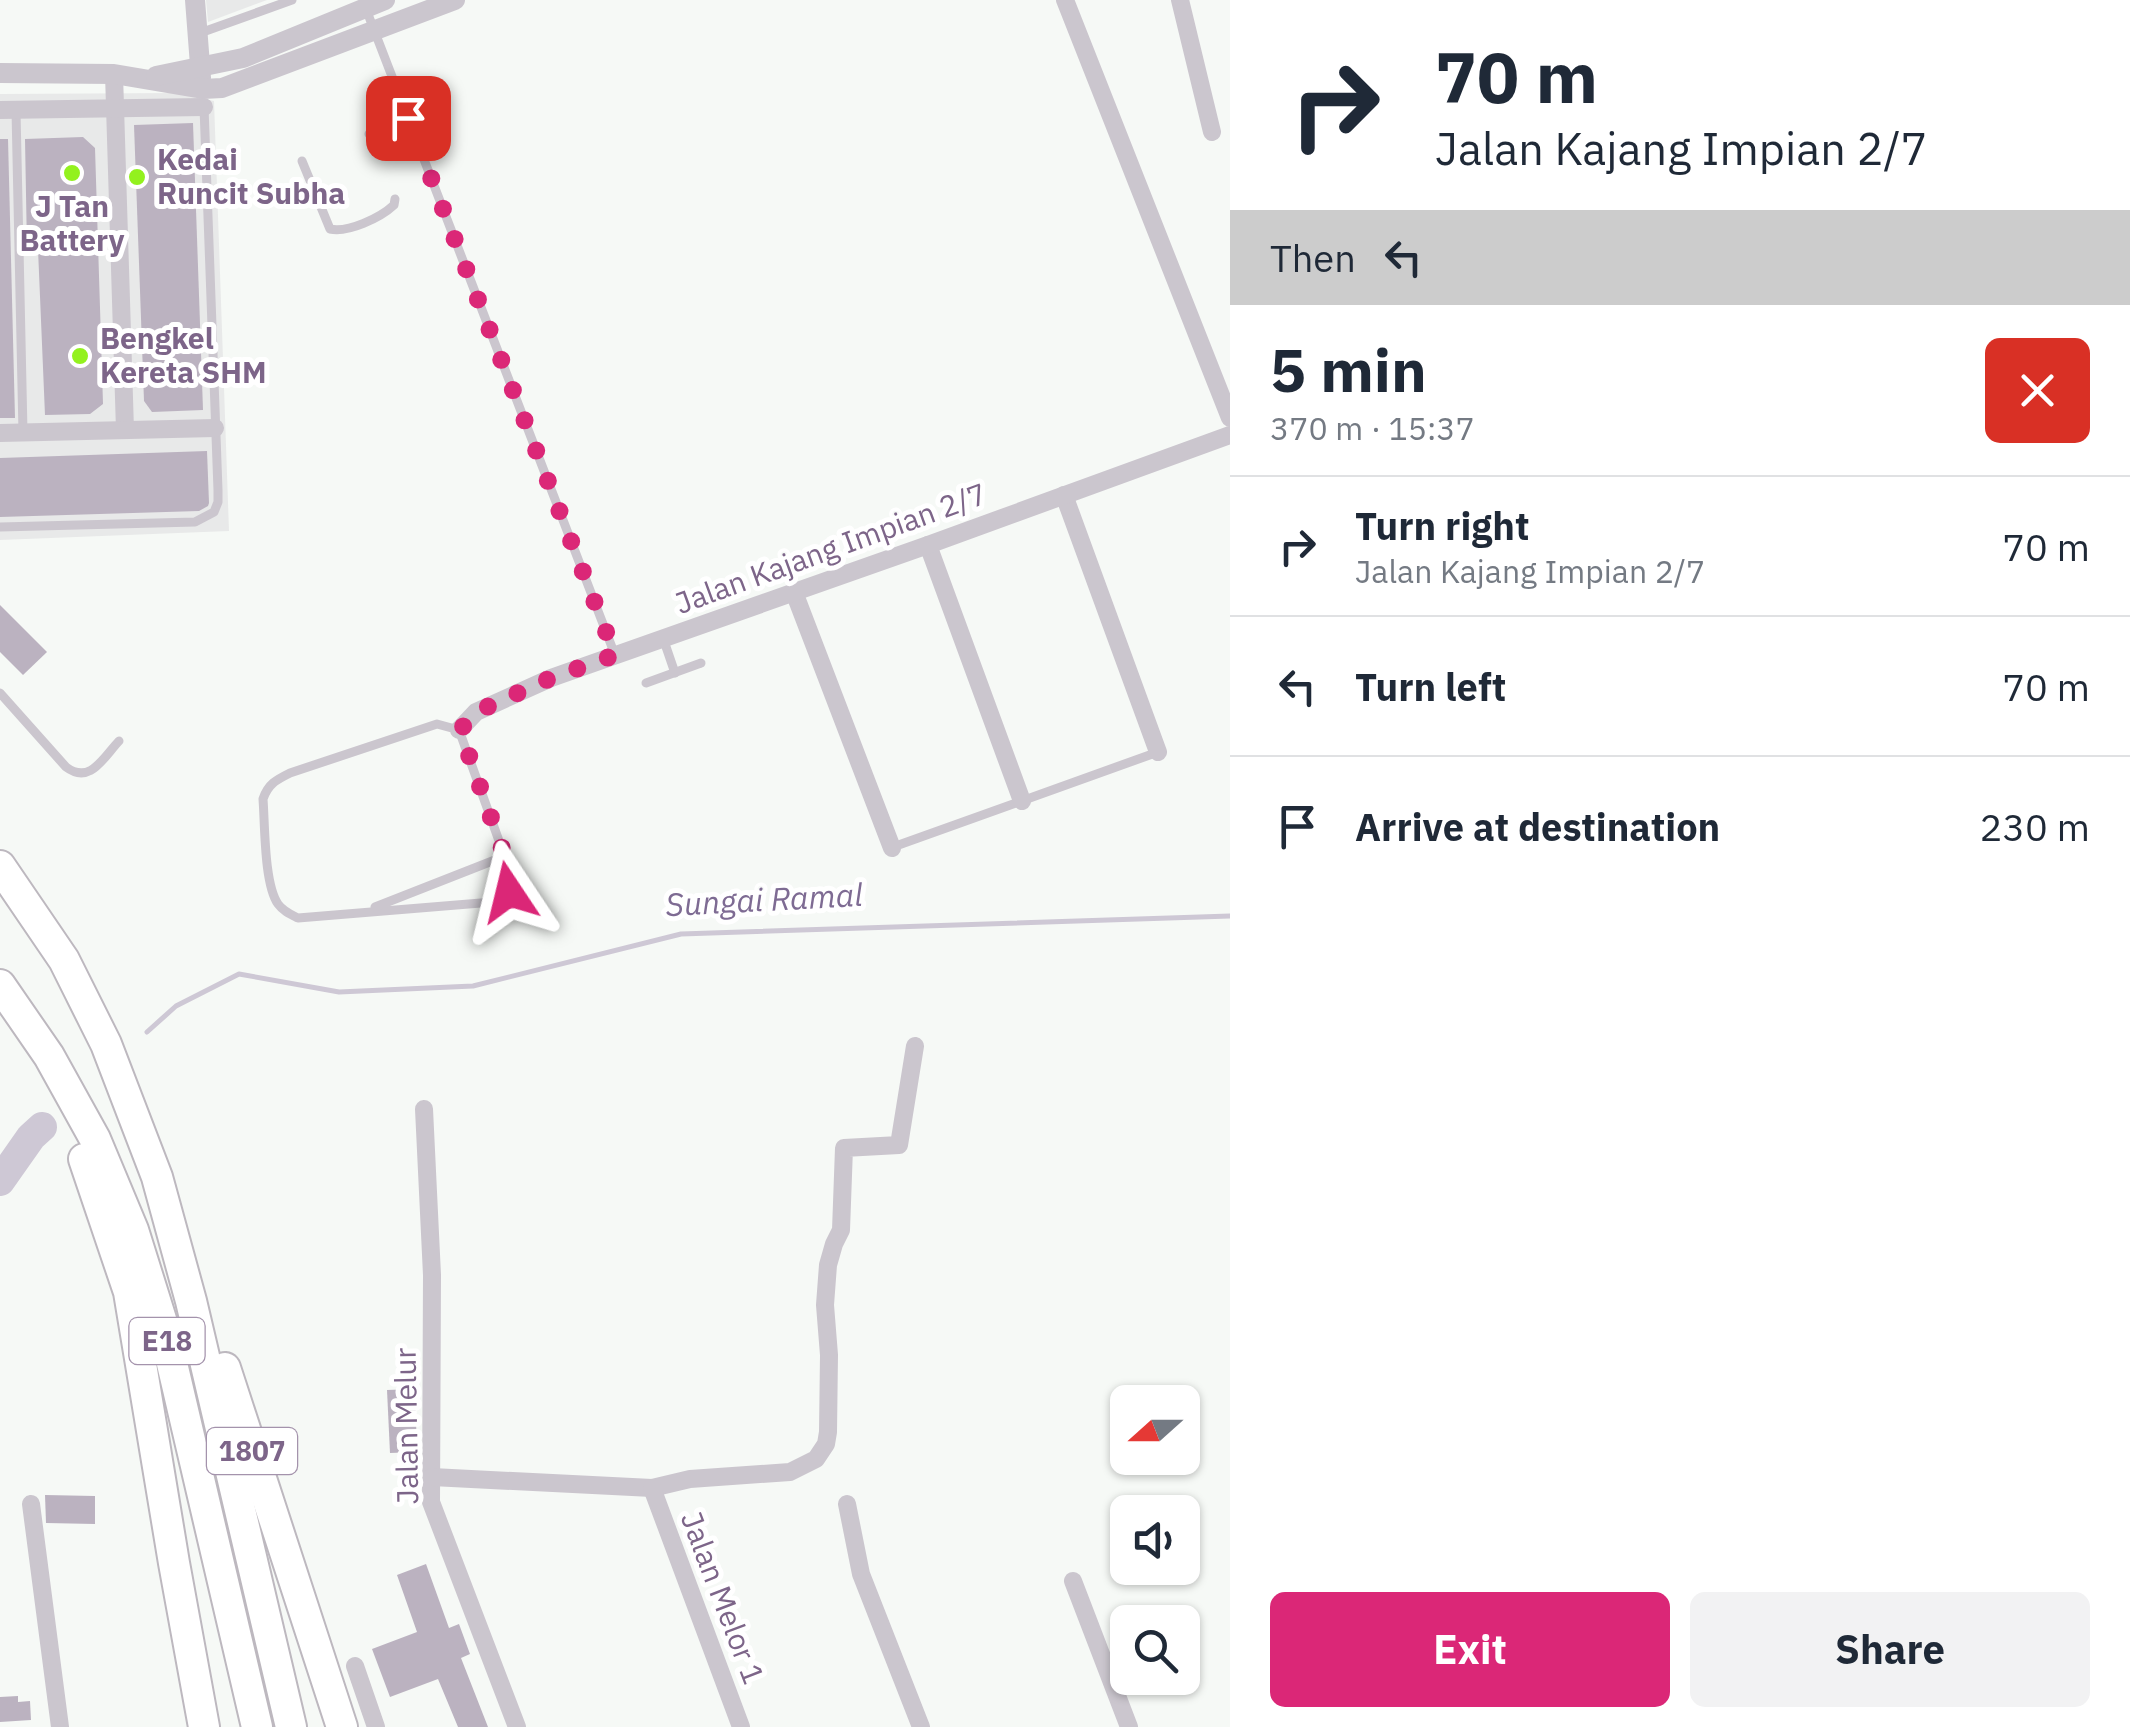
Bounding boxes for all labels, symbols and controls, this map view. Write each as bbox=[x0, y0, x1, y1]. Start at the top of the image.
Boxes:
text: 70 m bbox=[1435, 31, 1598, 122]
icon: right bbox=[1270, 40, 1400, 170]
pin bbox=[366, 76, 451, 161]
icon: arrive bbox=[381, 91, 436, 146]
text: Jalan Kajang Impian 2/7 bbox=[1435, 119, 1928, 177]
place label: Kedai Runcit Subha bbox=[157, 139, 345, 212]
marker: J Tan Battery bbox=[61, 162, 83, 184]
marker: Kedai Runcit Subha bbox=[126, 166, 148, 188]
place label: J Tan Battery bbox=[20, 186, 124, 259]
icon: left bbox=[1376, 230, 1431, 285]
text: Then bbox=[1270, 233, 1356, 282]
place label: Bengkel Kereta SHM bbox=[100, 318, 266, 391]
text: 5 min bbox=[1270, 330, 1427, 409]
button: close bbox=[1985, 338, 2090, 443]
marker: Bengkel Kereta SHM bbox=[69, 345, 91, 367]
text: 370 m · 15:37 bbox=[1270, 407, 1475, 449]
street label: Jalan Kajang Impian 2/7 bbox=[670, 473, 991, 622]
text: Turn right bbox=[1355, 501, 1530, 550]
icon: right bbox=[1270, 519, 1325, 574]
text: 70 m bbox=[2002, 522, 2090, 571]
text: Jalan Kajang Impian 2/7 bbox=[1355, 550, 1705, 592]
icon: left bbox=[1270, 659, 1325, 714]
text: Turn left bbox=[1355, 662, 1506, 711]
text: 70 m bbox=[2002, 662, 2090, 711]
icon: arrive bbox=[1270, 799, 1325, 854]
text: Arrive at destination bbox=[1355, 802, 1720, 851]
text: 230 m bbox=[1979, 802, 2090, 851]
position arrow bbox=[457, 840, 561, 944]
water label: Sungai Ramal bbox=[664, 873, 864, 925]
road number: E18 bbox=[130, 1318, 204, 1364]
street label: Jalan Melur bbox=[385, 1347, 426, 1505]
north arrow bbox=[1110, 1385, 1200, 1475]
map controls bbox=[1110, 1385, 1200, 1695]
road number: 1807 bbox=[207, 1428, 297, 1474]
button: sound bbox=[1110, 1495, 1200, 1585]
street label: Jalan Melor 1 bbox=[673, 1506, 774, 1689]
button: Exit bbox=[1270, 1592, 1670, 1707]
button: Share bbox=[1690, 1592, 2090, 1707]
button: search bbox=[1110, 1605, 1200, 1695]

